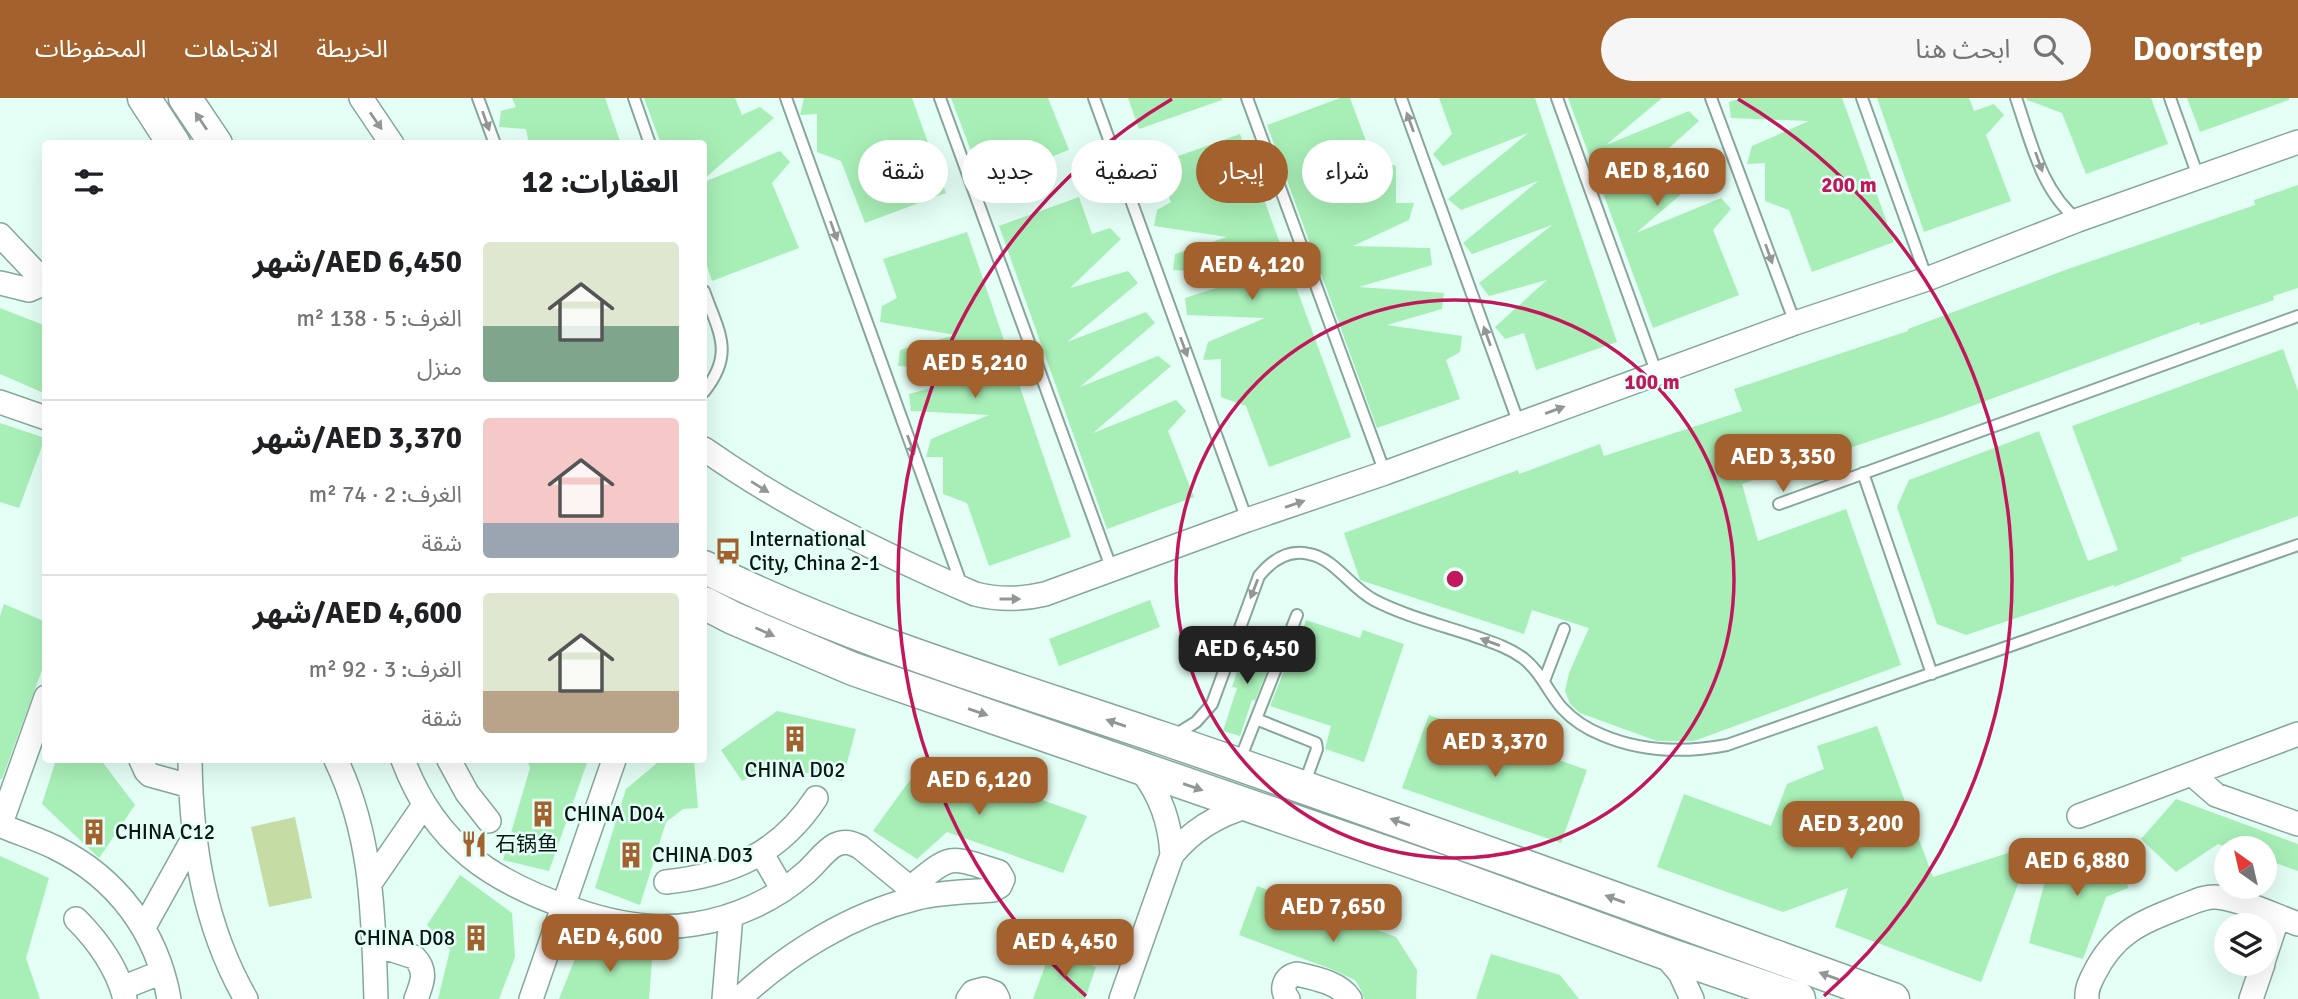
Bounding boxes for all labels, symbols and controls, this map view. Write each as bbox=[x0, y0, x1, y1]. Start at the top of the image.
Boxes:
search box bbox=[1601, 18, 2091, 81]
text: Doorstep bbox=[2133, 29, 2263, 70]
icon: search bbox=[2029, 30, 2067, 68]
text: المحفوظات bbox=[35, 34, 146, 64]
text: الاتجاهات bbox=[184, 34, 278, 64]
text: الخريطة bbox=[316, 34, 388, 64]
text: ابحث هنا bbox=[1915, 34, 2011, 66]
one-way arrow bbox=[481, 110, 492, 131]
one-way arrow bbox=[194, 111, 207, 131]
one-way arrow bbox=[369, 112, 383, 130]
one-way arrow bbox=[1404, 112, 1415, 133]
chip: شقة bbox=[858, 140, 948, 203]
chip: جديد bbox=[962, 140, 1057, 203]
chip: تصفية bbox=[1071, 140, 1182, 203]
chip: إيجار bbox=[1196, 140, 1288, 203]
chip: شراء bbox=[1302, 140, 1393, 203]
pin: AED 8,160 bbox=[1577, 148, 1737, 208]
one-way arrow bbox=[2034, 152, 2045, 173]
text: AED 8,160 bbox=[1605, 156, 1709, 185]
icon: filters bbox=[70, 163, 108, 201]
text: العقارات: 12 bbox=[522, 164, 679, 201]
text: 200 m bbox=[1821, 172, 1877, 198]
one-way arrow bbox=[829, 221, 840, 242]
pin: AED 4,120 bbox=[1172, 242, 1332, 302]
one-way arrow bbox=[1764, 243, 1775, 264]
text: AED 6,450/شهر bbox=[253, 244, 462, 281]
text: AED 4,120 bbox=[1200, 250, 1304, 279]
icon: home bbox=[539, 270, 623, 354]
text: الغرف: 5 · 138 m² bbox=[296, 304, 462, 333]
one-way arrow bbox=[1482, 326, 1493, 347]
one-way arrow bbox=[1179, 336, 1190, 357]
pin: AED 5,210 bbox=[895, 341, 1055, 400]
text: AED 5,210 bbox=[923, 348, 1027, 377]
text: منزل bbox=[417, 353, 462, 382]
text: 100 m bbox=[1624, 369, 1680, 395]
one-way arrow bbox=[1545, 405, 1566, 416]
text: AED 3,370/شهر bbox=[253, 420, 462, 457]
pin: AED 3,350 bbox=[1703, 434, 1863, 494]
one-way arrow bbox=[906, 435, 917, 456]
text: AED 3,350 bbox=[1731, 442, 1835, 471]
icon: home bbox=[539, 446, 623, 530]
text: الغرف: 2 · 74 m² bbox=[309, 480, 462, 509]
one-way arrow bbox=[751, 480, 770, 493]
one-way arrow bbox=[1285, 498, 1306, 509]
place label: International City, China 2-1 bbox=[749, 526, 880, 576]
text: شقة bbox=[421, 529, 462, 558]
bus stop icon: International City, China 2-1 bbox=[713, 536, 743, 566]
centre of rings bbox=[1443, 567, 1467, 591]
one-way arrow bbox=[1248, 578, 1259, 599]
one-way arrow bbox=[1000, 593, 1022, 605]
text: AED 4,600/شهر bbox=[253, 595, 462, 632]
icon: home bbox=[539, 621, 623, 705]
one-way arrow bbox=[755, 626, 775, 638]
pin: AED 6,450 bbox=[1167, 626, 1327, 686]
text: AED 6,450 bbox=[1195, 634, 1299, 663]
one-way arrow bbox=[1479, 636, 1500, 647]
text: الغرف: 3 · 92 m² bbox=[309, 655, 462, 684]
text: شقة bbox=[421, 704, 462, 733]
one-way arrow bbox=[967, 707, 988, 718]
one-way arrow bbox=[1106, 717, 1127, 728]
pin: AED 3,370 bbox=[1415, 720, 1575, 779]
building icon: CHINA D02 bbox=[780, 724, 810, 754]
text: AED 3,370 bbox=[1443, 727, 1547, 756]
place label: CHINA D02 bbox=[744, 757, 846, 783]
pin: AED 6,120 bbox=[899, 758, 1059, 817]
text: AED 6,120 bbox=[927, 765, 1031, 794]
one-way arrow bbox=[1182, 782, 1203, 793]
building icon: CHINA D04 bbox=[528, 799, 558, 829]
place label: CHINA D04 bbox=[564, 801, 665, 827]
pin: AED 3,200 bbox=[1771, 802, 1931, 861]
text: AED 3,200 bbox=[1799, 809, 1903, 838]
one-way arrow bbox=[1390, 816, 1411, 827]
building icon: CHINA C12 bbox=[79, 817, 109, 847]
place label: CHINA C12 bbox=[115, 819, 215, 845]
restaurant icon: 石锅鱼 bbox=[459, 829, 489, 859]
place label: 石锅鱼 bbox=[495, 831, 558, 857]
north arrow bbox=[2214, 836, 2277, 900]
map controls bbox=[2214, 836, 2277, 976]
pin: AED 6,880 bbox=[1997, 838, 2157, 898]
building icon: CHINA D03 bbox=[616, 840, 646, 870]
place label: CHINA D03 bbox=[652, 842, 753, 868]
text: AED 6,880 bbox=[2025, 846, 2129, 875]
pin: AED 7,650 bbox=[1253, 884, 1413, 944]
text: AED 7,650 bbox=[1281, 892, 1385, 921]
one-way arrow bbox=[1604, 893, 1625, 904]
button: layers bbox=[2214, 913, 2277, 976]
pin: AED 4,600 bbox=[530, 914, 690, 974]
pin: AED 4,450 bbox=[985, 920, 1145, 979]
text: AED 4,600 bbox=[558, 922, 662, 951]
building icon: CHINA D08 bbox=[461, 923, 491, 953]
place label: CHINA D08 bbox=[354, 925, 455, 951]
text: AED 4,450 bbox=[1013, 927, 1117, 956]
one-way arrow bbox=[1818, 970, 1839, 981]

